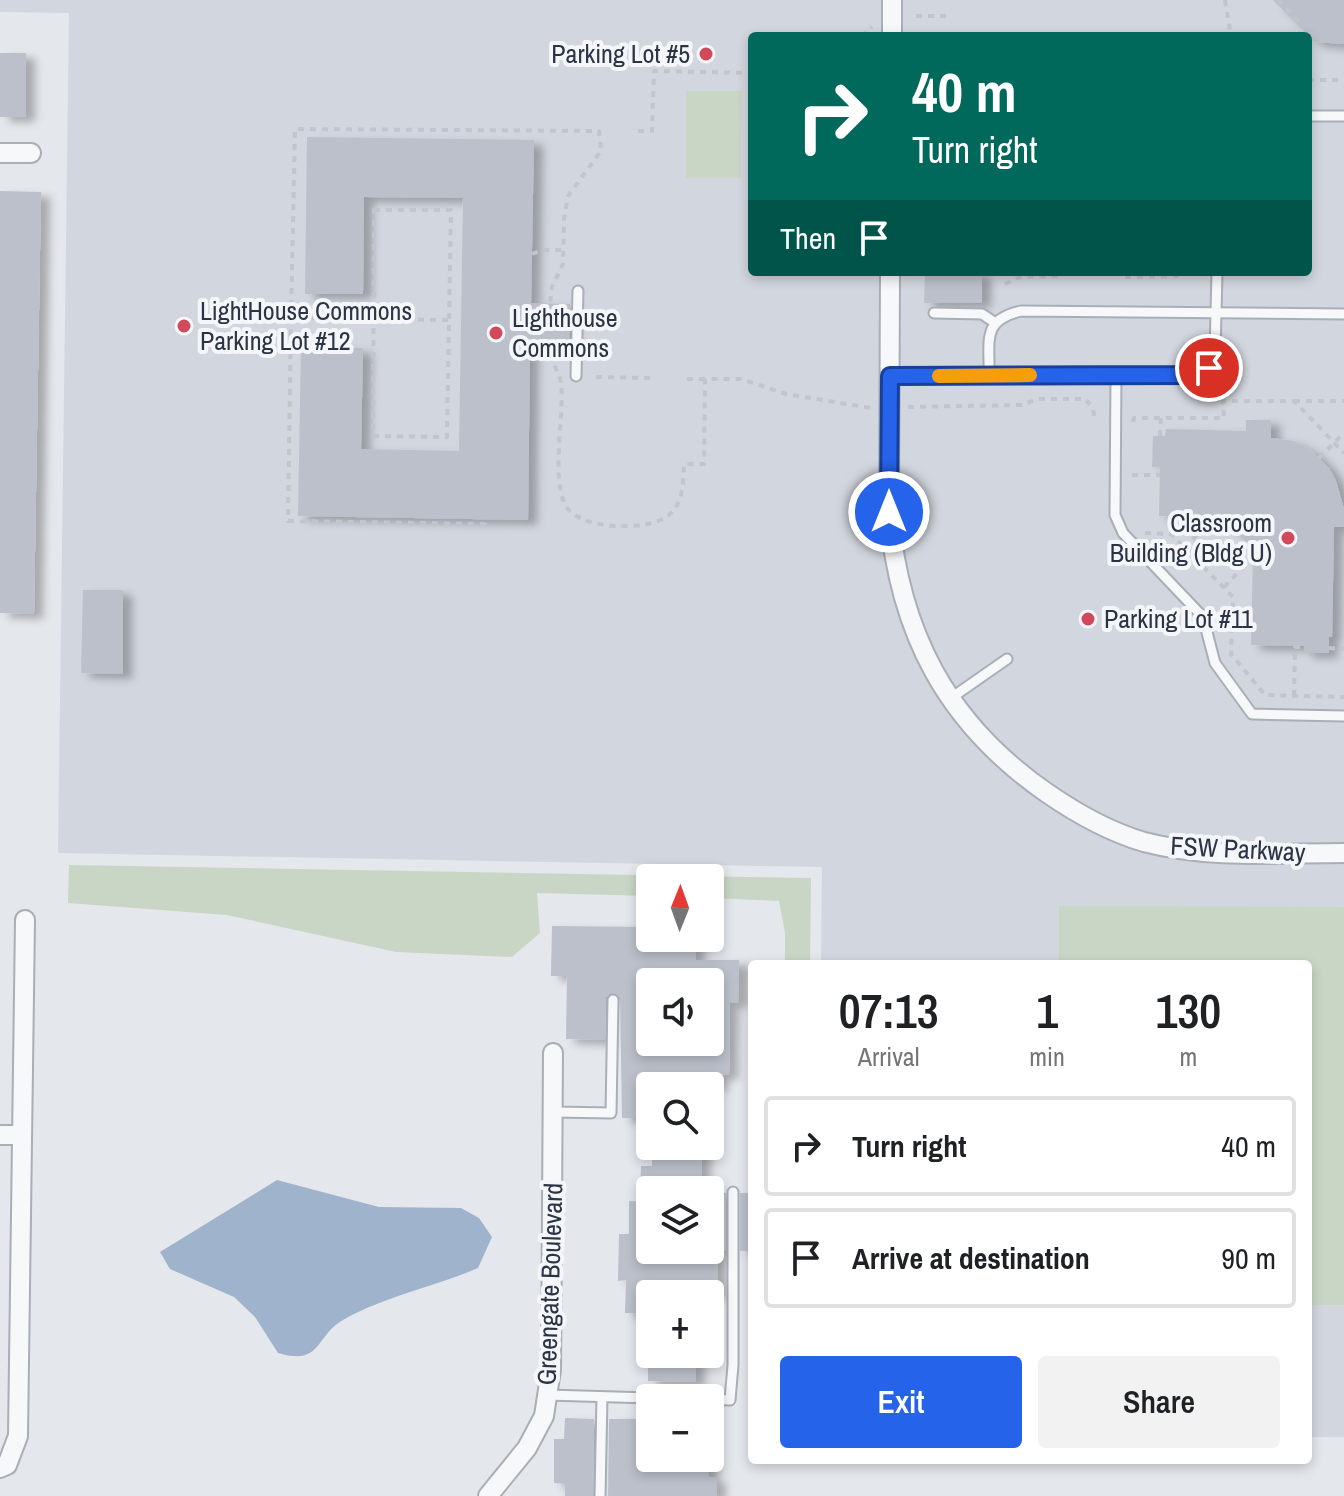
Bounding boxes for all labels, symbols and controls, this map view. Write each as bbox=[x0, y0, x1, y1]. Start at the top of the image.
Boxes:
place label: Parking Lot #5 bbox=[551, 36, 690, 71]
marker: Parking Lot #5 bbox=[697, 45, 715, 63]
text: 40 m bbox=[912, 54, 1017, 129]
icon: right bbox=[780, 64, 884, 168]
text: Turn right bbox=[912, 126, 1037, 174]
icon: arrive bbox=[852, 216, 896, 260]
text: Then bbox=[780, 218, 836, 258]
place label: LightHouse Commons Parking Lot #12 bbox=[200, 293, 412, 358]
place label: Lighthouse Commons bbox=[512, 300, 618, 365]
marker: LightHouse Commons Parking Lot #12 bbox=[175, 317, 193, 335]
marker: Lighthouse Commons bbox=[487, 324, 505, 342]
pin bbox=[1175, 334, 1243, 402]
icon: arrive bbox=[1187, 346, 1231, 390]
position arrow bbox=[847, 470, 931, 554]
place label: Classroom Building (Bldg U) bbox=[1110, 505, 1272, 570]
marker: Classroom Building (Bldg U) bbox=[1279, 529, 1297, 547]
place label: Parking Lot #11 bbox=[1104, 601, 1253, 636]
marker: Parking Lot #11 bbox=[1079, 610, 1097, 628]
street label: FSW Parkway bbox=[1170, 827, 1307, 870]
north arrow bbox=[636, 864, 724, 952]
map controls bbox=[636, 864, 724, 1472]
button: sound bbox=[636, 968, 724, 1056]
text: 07:13 bbox=[839, 978, 939, 1043]
text: 1 bbox=[1036, 978, 1058, 1043]
text: 130 bbox=[1156, 978, 1221, 1043]
text: Arrival bbox=[858, 1039, 919, 1074]
text: min bbox=[1029, 1039, 1065, 1074]
text: m bbox=[1180, 1039, 1197, 1074]
button: search bbox=[636, 1072, 724, 1160]
icon: right bbox=[784, 1124, 828, 1168]
text: Turn right bbox=[852, 1126, 966, 1166]
text: 40 m bbox=[1221, 1126, 1276, 1166]
button: layers bbox=[636, 1176, 724, 1264]
street label: Greengate Boulevard bbox=[528, 1182, 571, 1386]
icon: arrive bbox=[784, 1236, 828, 1280]
text: Arrive at destination bbox=[852, 1238, 1090, 1278]
text: 90 m bbox=[1221, 1238, 1276, 1278]
button: + bbox=[636, 1280, 724, 1368]
button: Exit bbox=[780, 1356, 1022, 1448]
button: Share bbox=[1038, 1356, 1280, 1448]
button: − bbox=[636, 1384, 724, 1472]

